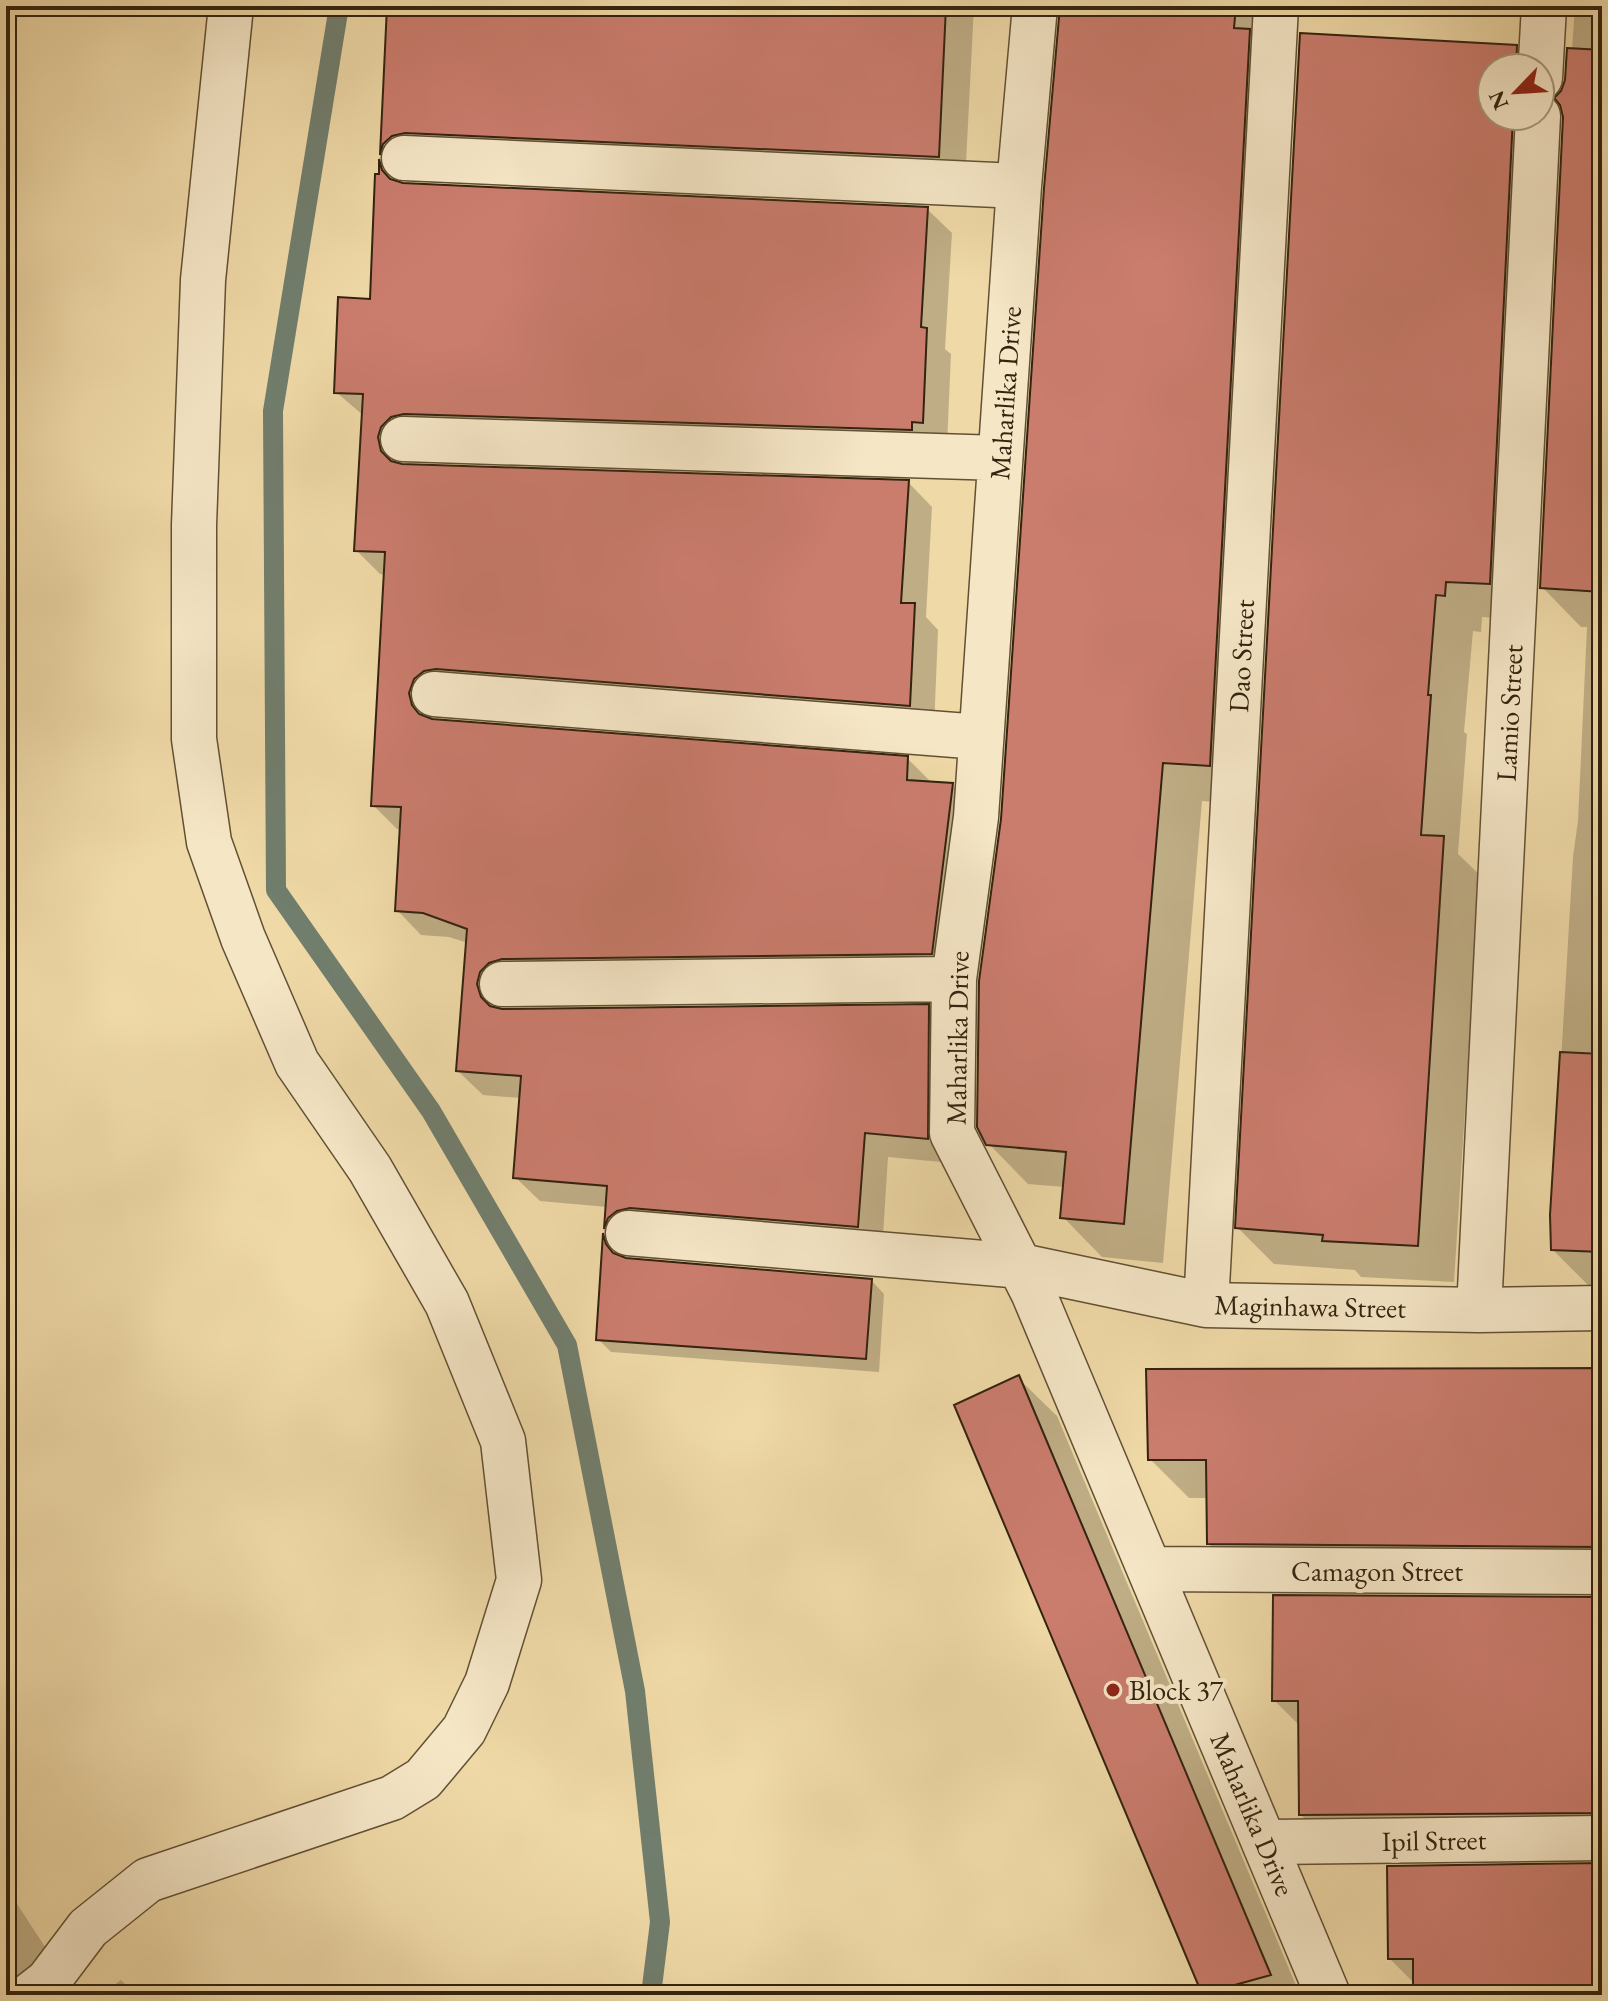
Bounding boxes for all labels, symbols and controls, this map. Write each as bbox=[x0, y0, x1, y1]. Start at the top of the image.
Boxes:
north arrow bbox=[1476, 52, 1556, 132]
text: N bbox=[1481, 86, 1515, 114]
street label: Maharlika Drive bbox=[981, 305, 1029, 481]
street label: Dao Street bbox=[1220, 598, 1262, 713]
street label: Lamio Street bbox=[1487, 643, 1531, 782]
street label: Maharlika Drive bbox=[937, 951, 977, 1125]
street label: Maginhawa Street bbox=[1214, 1286, 1406, 1326]
street label: Camagon Street bbox=[1291, 1553, 1463, 1589]
place label: Block 37 bbox=[1129, 1672, 1224, 1708]
marker: Block 37 bbox=[1104, 1681, 1122, 1699]
street label: Maharlika Drive bbox=[1202, 1727, 1304, 1901]
street label: Ipil Street bbox=[1381, 1821, 1487, 1859]

